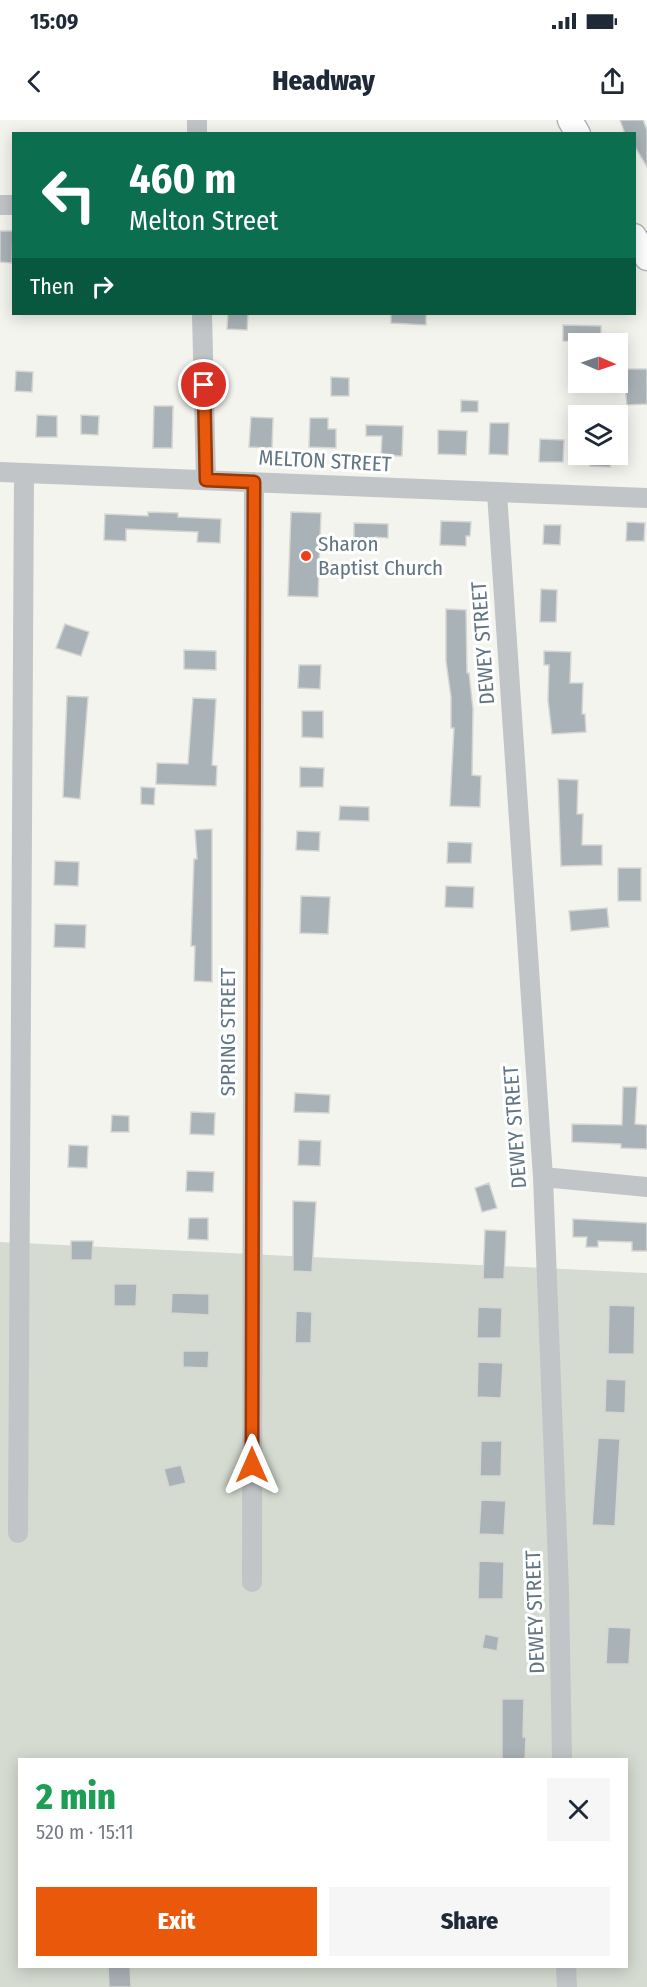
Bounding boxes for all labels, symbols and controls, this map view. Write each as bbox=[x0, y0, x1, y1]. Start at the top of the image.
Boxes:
text: 15:09 bbox=[30, 8, 78, 35]
icon: back bbox=[18, 65, 51, 98]
text: Headway bbox=[272, 65, 375, 97]
icon: share bbox=[596, 65, 629, 98]
text: 460 m bbox=[129, 154, 236, 204]
icon: left bbox=[30, 156, 108, 234]
text: Melton Street bbox=[129, 205, 278, 237]
icon: right bbox=[86, 270, 119, 303]
text: Then bbox=[30, 273, 74, 300]
north arrow bbox=[568, 333, 628, 393]
map controls bbox=[568, 333, 628, 465]
pin bbox=[178, 359, 229, 410]
icon: arrive bbox=[187, 368, 220, 401]
button: layers bbox=[568, 405, 628, 465]
street label: MELTON STREET bbox=[258, 445, 392, 477]
place label: Sharon Baptist Church bbox=[318, 531, 443, 581]
marker: Sharon Baptist Church bbox=[299, 549, 313, 563]
street label: DEWEY STREET bbox=[466, 580, 500, 705]
street label: SPRING STREET bbox=[215, 967, 241, 1096]
street label: DEWEY STREET bbox=[498, 1064, 532, 1189]
position arrow bbox=[220, 1433, 284, 1497]
street label: DEWEY STREET bbox=[520, 1550, 550, 1674]
text: 2 min bbox=[36, 1775, 116, 1819]
button: close bbox=[547, 1778, 610, 1841]
text: 520 m · 15:11 bbox=[36, 1820, 134, 1844]
button: Exit bbox=[36, 1887, 317, 1956]
button: Share bbox=[329, 1887, 610, 1956]

